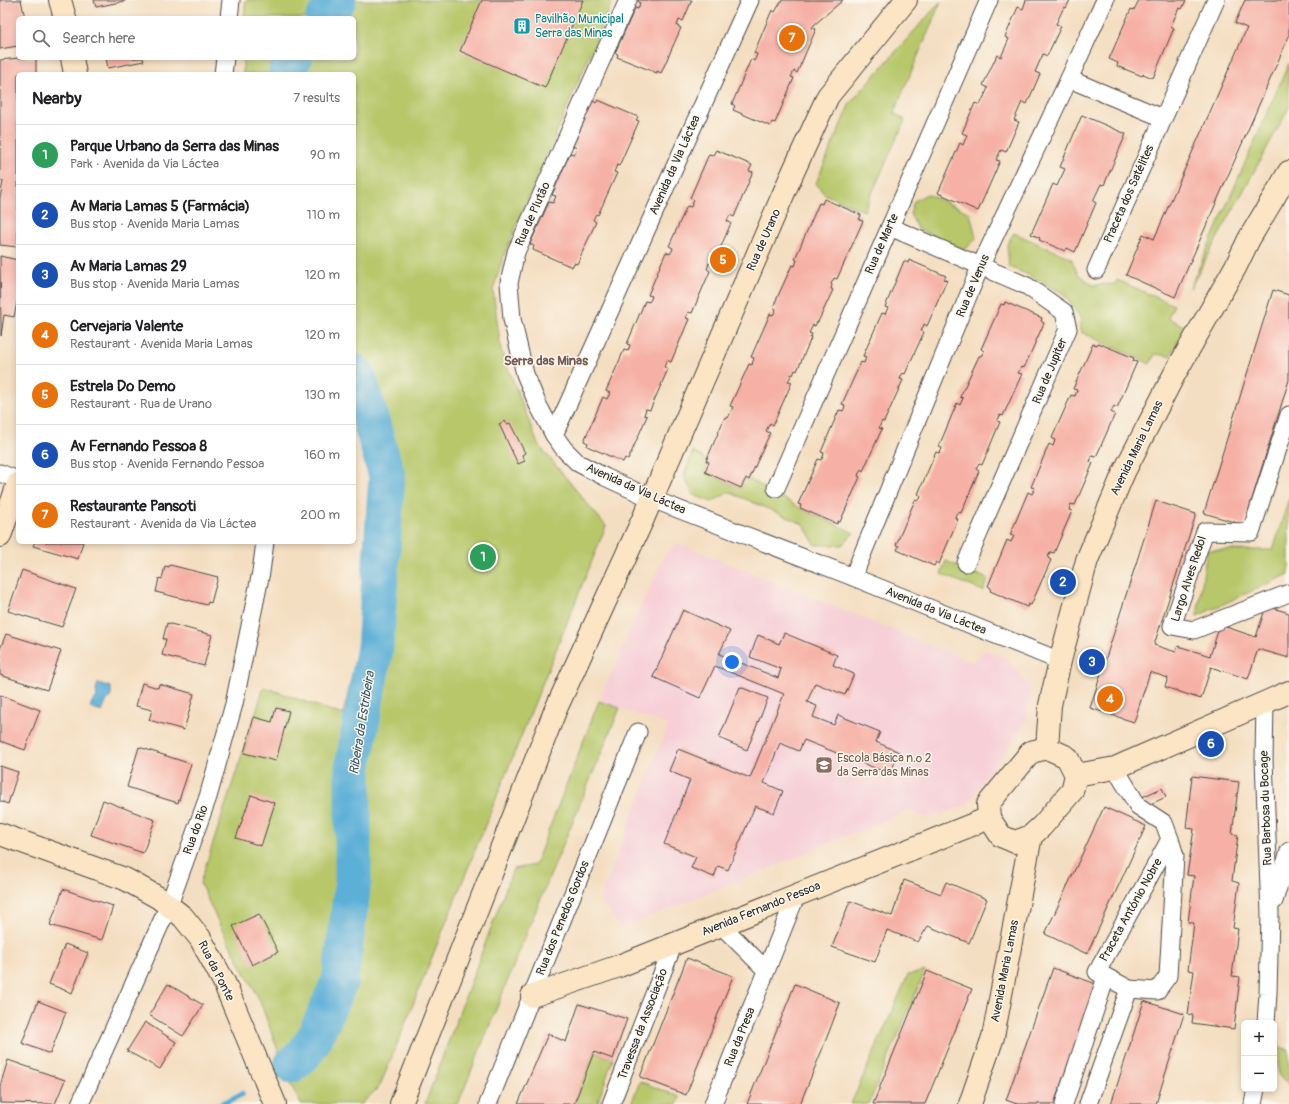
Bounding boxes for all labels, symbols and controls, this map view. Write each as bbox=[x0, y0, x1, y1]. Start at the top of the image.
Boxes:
place label: Pavilhão Municipal Serra das Minas bbox=[535, 12, 624, 41]
search box bbox=[16, 16, 356, 60]
building icon: Pavilhão Municipal Serra das Minas bbox=[512, 16, 532, 36]
pin: 7 bbox=[779, 23, 805, 53]
icon: search bbox=[30, 27, 52, 49]
text: Search here bbox=[62, 29, 135, 48]
text: Nearby bbox=[32, 88, 81, 109]
text: 7 results bbox=[293, 90, 340, 106]
street label: Avenida da Via Láctea bbox=[646, 112, 704, 217]
text: Parque Urbano da Serra das Minas bbox=[70, 137, 279, 156]
street label: Praceta dos Satélites bbox=[1101, 142, 1158, 245]
text: 1 bbox=[42, 147, 48, 163]
text: 90 m bbox=[310, 147, 340, 163]
text: Park · Avenida da Via Láctea bbox=[70, 156, 219, 172]
street label: Rua de Plutão bbox=[512, 179, 554, 248]
text: Av Maria Lamas 5 (Farmácia) bbox=[70, 197, 250, 216]
street label: Rua de Urano bbox=[744, 206, 785, 273]
text: 2 bbox=[41, 207, 49, 223]
text: 110 m bbox=[307, 207, 340, 223]
street label: Rua de Marte bbox=[862, 211, 902, 277]
text: Bus stop · Avenida Maria Lamas bbox=[70, 216, 239, 232]
pin: 5 bbox=[710, 245, 736, 275]
street label: Rua de Venus bbox=[953, 252, 993, 320]
text: Av Maria Lamas 29 bbox=[70, 257, 187, 276]
text: 3 bbox=[41, 267, 49, 283]
text: 120 m bbox=[304, 267, 340, 283]
text: Bus stop · Avenida Maria Lamas bbox=[70, 276, 239, 292]
text: Cervejaria Valente bbox=[70, 317, 183, 336]
text: 4 bbox=[41, 327, 49, 343]
text: 120 m bbox=[304, 327, 340, 343]
street label: Rua de Jupiter bbox=[1029, 335, 1071, 406]
text: Restaurant · Avenida Maria Lamas bbox=[70, 336, 252, 352]
district label: Serra das Minas bbox=[504, 353, 588, 369]
text: Estrela Do Demo bbox=[70, 377, 176, 396]
text: 5 bbox=[41, 387, 49, 403]
text: 130 m bbox=[304, 387, 340, 403]
text: Restaurant · Rua de Urano bbox=[70, 396, 212, 412]
street label: Avenida Maria Lamas bbox=[1107, 397, 1167, 498]
text: Av Fernando Pessoa 8 bbox=[70, 437, 207, 456]
text: 6 bbox=[41, 447, 49, 463]
text: 160 m bbox=[304, 447, 340, 463]
text: Bus stop · Avenida Fernando Pessoa bbox=[70, 456, 264, 472]
street label: Avenida da Via Láctea bbox=[584, 460, 689, 518]
text: Restaurante Pansoti bbox=[70, 497, 196, 516]
text: 7 bbox=[42, 507, 48, 523]
text: 200 m bbox=[301, 507, 340, 523]
text: Restaurant · Avenida da Via Láctea bbox=[70, 516, 256, 532]
street label: Largo Alves Redol bbox=[1168, 534, 1210, 624]
pin: 1 bbox=[470, 542, 496, 572]
pin: 2 bbox=[1050, 567, 1076, 597]
street label: Avenida da Via Láctea bbox=[883, 584, 989, 638]
pin: 3 bbox=[1079, 647, 1105, 677]
your location bbox=[722, 652, 742, 672]
water label: Ribeira da Estribeira bbox=[346, 669, 378, 776]
pin: 4 bbox=[1097, 684, 1123, 714]
pin: 6 bbox=[1198, 729, 1224, 759]
street label: Rua Barbosa du Bocage bbox=[1256, 750, 1276, 866]
place label: Escola Básica n.º 2 da Serra das Minas bbox=[837, 751, 932, 780]
school or university icon: Escola Básica n.º 2 da Serra das Minas bbox=[814, 755, 834, 775]
street label: Rua do Rio bbox=[180, 803, 212, 857]
street label: Praceta António Nobre bbox=[1096, 856, 1166, 964]
street label: Rua dos Penedos Gordos bbox=[533, 858, 593, 977]
street label: Avenida Fernando Pessoa bbox=[699, 878, 823, 940]
street label: Avenida Maria Lamas bbox=[988, 918, 1022, 1023]
street label: Rua da Ponte bbox=[194, 938, 238, 1004]
street label: Travessa da Associação bbox=[615, 966, 671, 1082]
street label: Rua da Presa bbox=[721, 1005, 759, 1069]
map controls bbox=[1241, 1020, 1277, 1092]
button: + bbox=[1241, 1020, 1277, 1056]
button: − bbox=[1241, 1056, 1277, 1092]

